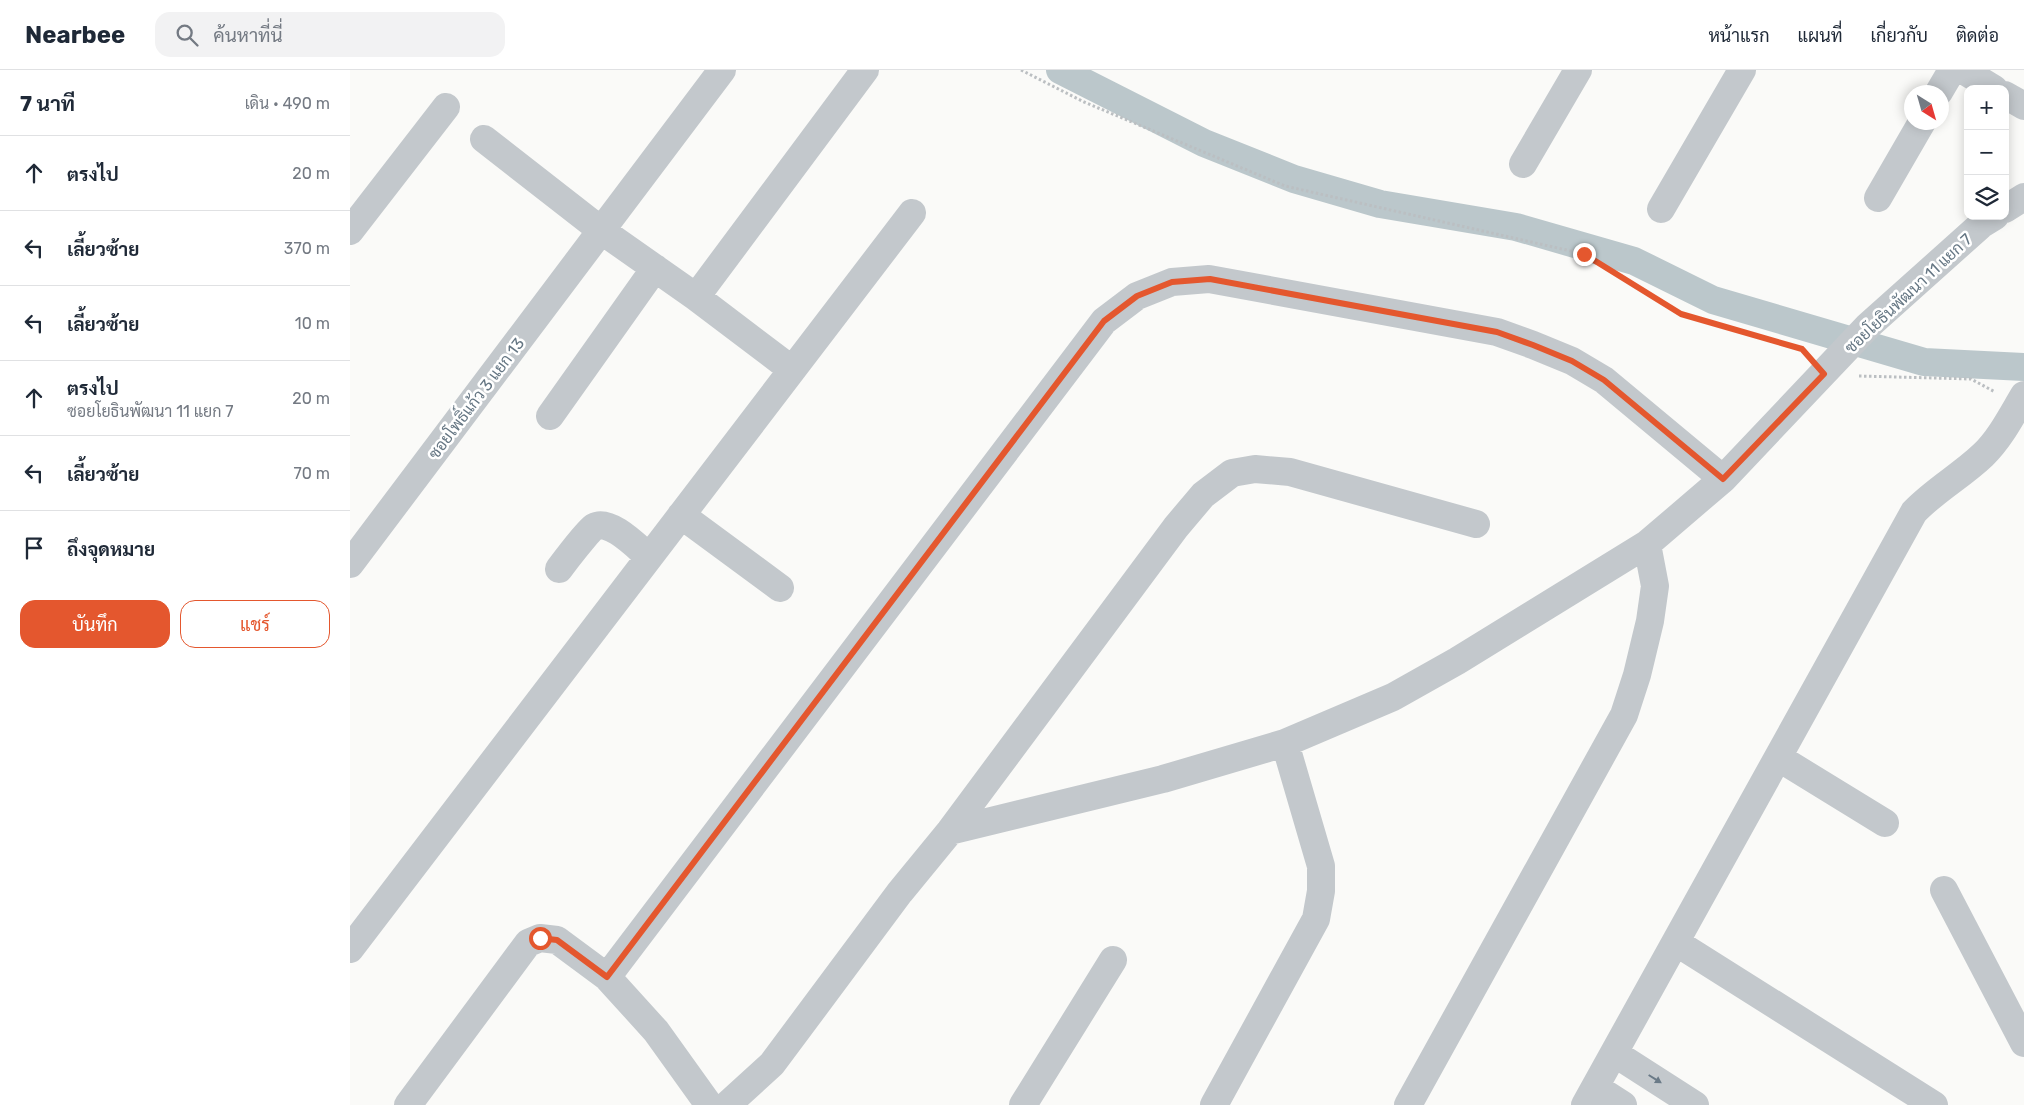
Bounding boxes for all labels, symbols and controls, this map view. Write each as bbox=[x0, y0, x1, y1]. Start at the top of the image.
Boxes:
search box bbox=[155, 12, 505, 57]
text: Nearbee bbox=[25, 21, 125, 49]
icon: search bbox=[173, 21, 201, 49]
text: ค้นหาที่นี่ bbox=[213, 24, 283, 47]
text: หน้าแรก bbox=[1708, 25, 1770, 47]
text: แผนที่ bbox=[1798, 25, 1842, 47]
text: เกี่ยวกับ bbox=[1870, 25, 1928, 47]
text: ติดต่อ bbox=[1956, 25, 1999, 47]
north arrow bbox=[1904, 85, 1949, 130]
map controls bbox=[1964, 85, 2009, 220]
button: + bbox=[1964, 85, 2009, 130]
text: 7 นาที bbox=[20, 91, 75, 116]
text: เดิน · 490 m bbox=[245, 94, 330, 113]
button: − bbox=[1964, 130, 2009, 175]
icon: ahead bbox=[20, 159, 48, 187]
text: ตรงไป bbox=[67, 163, 119, 186]
text: 20 m bbox=[292, 164, 330, 183]
button: layers bbox=[1964, 175, 2009, 220]
street label: ซอยโยธินพัฒนา 11 แยก 7 bbox=[1840, 228, 1976, 357]
icon: left bbox=[20, 234, 48, 262]
text: เลี้ยวซ้าย bbox=[67, 238, 139, 261]
text: 370 m bbox=[284, 239, 330, 258]
route end bbox=[1573, 243, 1596, 266]
icon: left bbox=[20, 309, 48, 337]
text: เลี้ยวซ้าย bbox=[67, 313, 139, 336]
text: 10 m bbox=[295, 314, 330, 333]
street label: ซอยโพธิ์แก้ว 3 แยก 13 bbox=[420, 331, 528, 463]
text: ตรงไป bbox=[67, 377, 119, 400]
icon: ahead bbox=[20, 384, 48, 412]
text: 20 m bbox=[292, 389, 330, 408]
text: ซอยโยธินพัฒนา 11 แยก 7 bbox=[67, 402, 234, 421]
icon: left bbox=[20, 459, 48, 487]
text: เลี้ยวซ้าย bbox=[67, 463, 139, 486]
text: 70 m bbox=[293, 464, 330, 483]
icon: arrive bbox=[20, 534, 48, 562]
text: ถึงจุดหมาย bbox=[67, 538, 155, 561]
button: บันทึก bbox=[20, 600, 170, 648]
button: แชร์ bbox=[180, 600, 330, 648]
route start bbox=[529, 927, 552, 950]
one-way arrow bbox=[1648, 1074, 1661, 1084]

